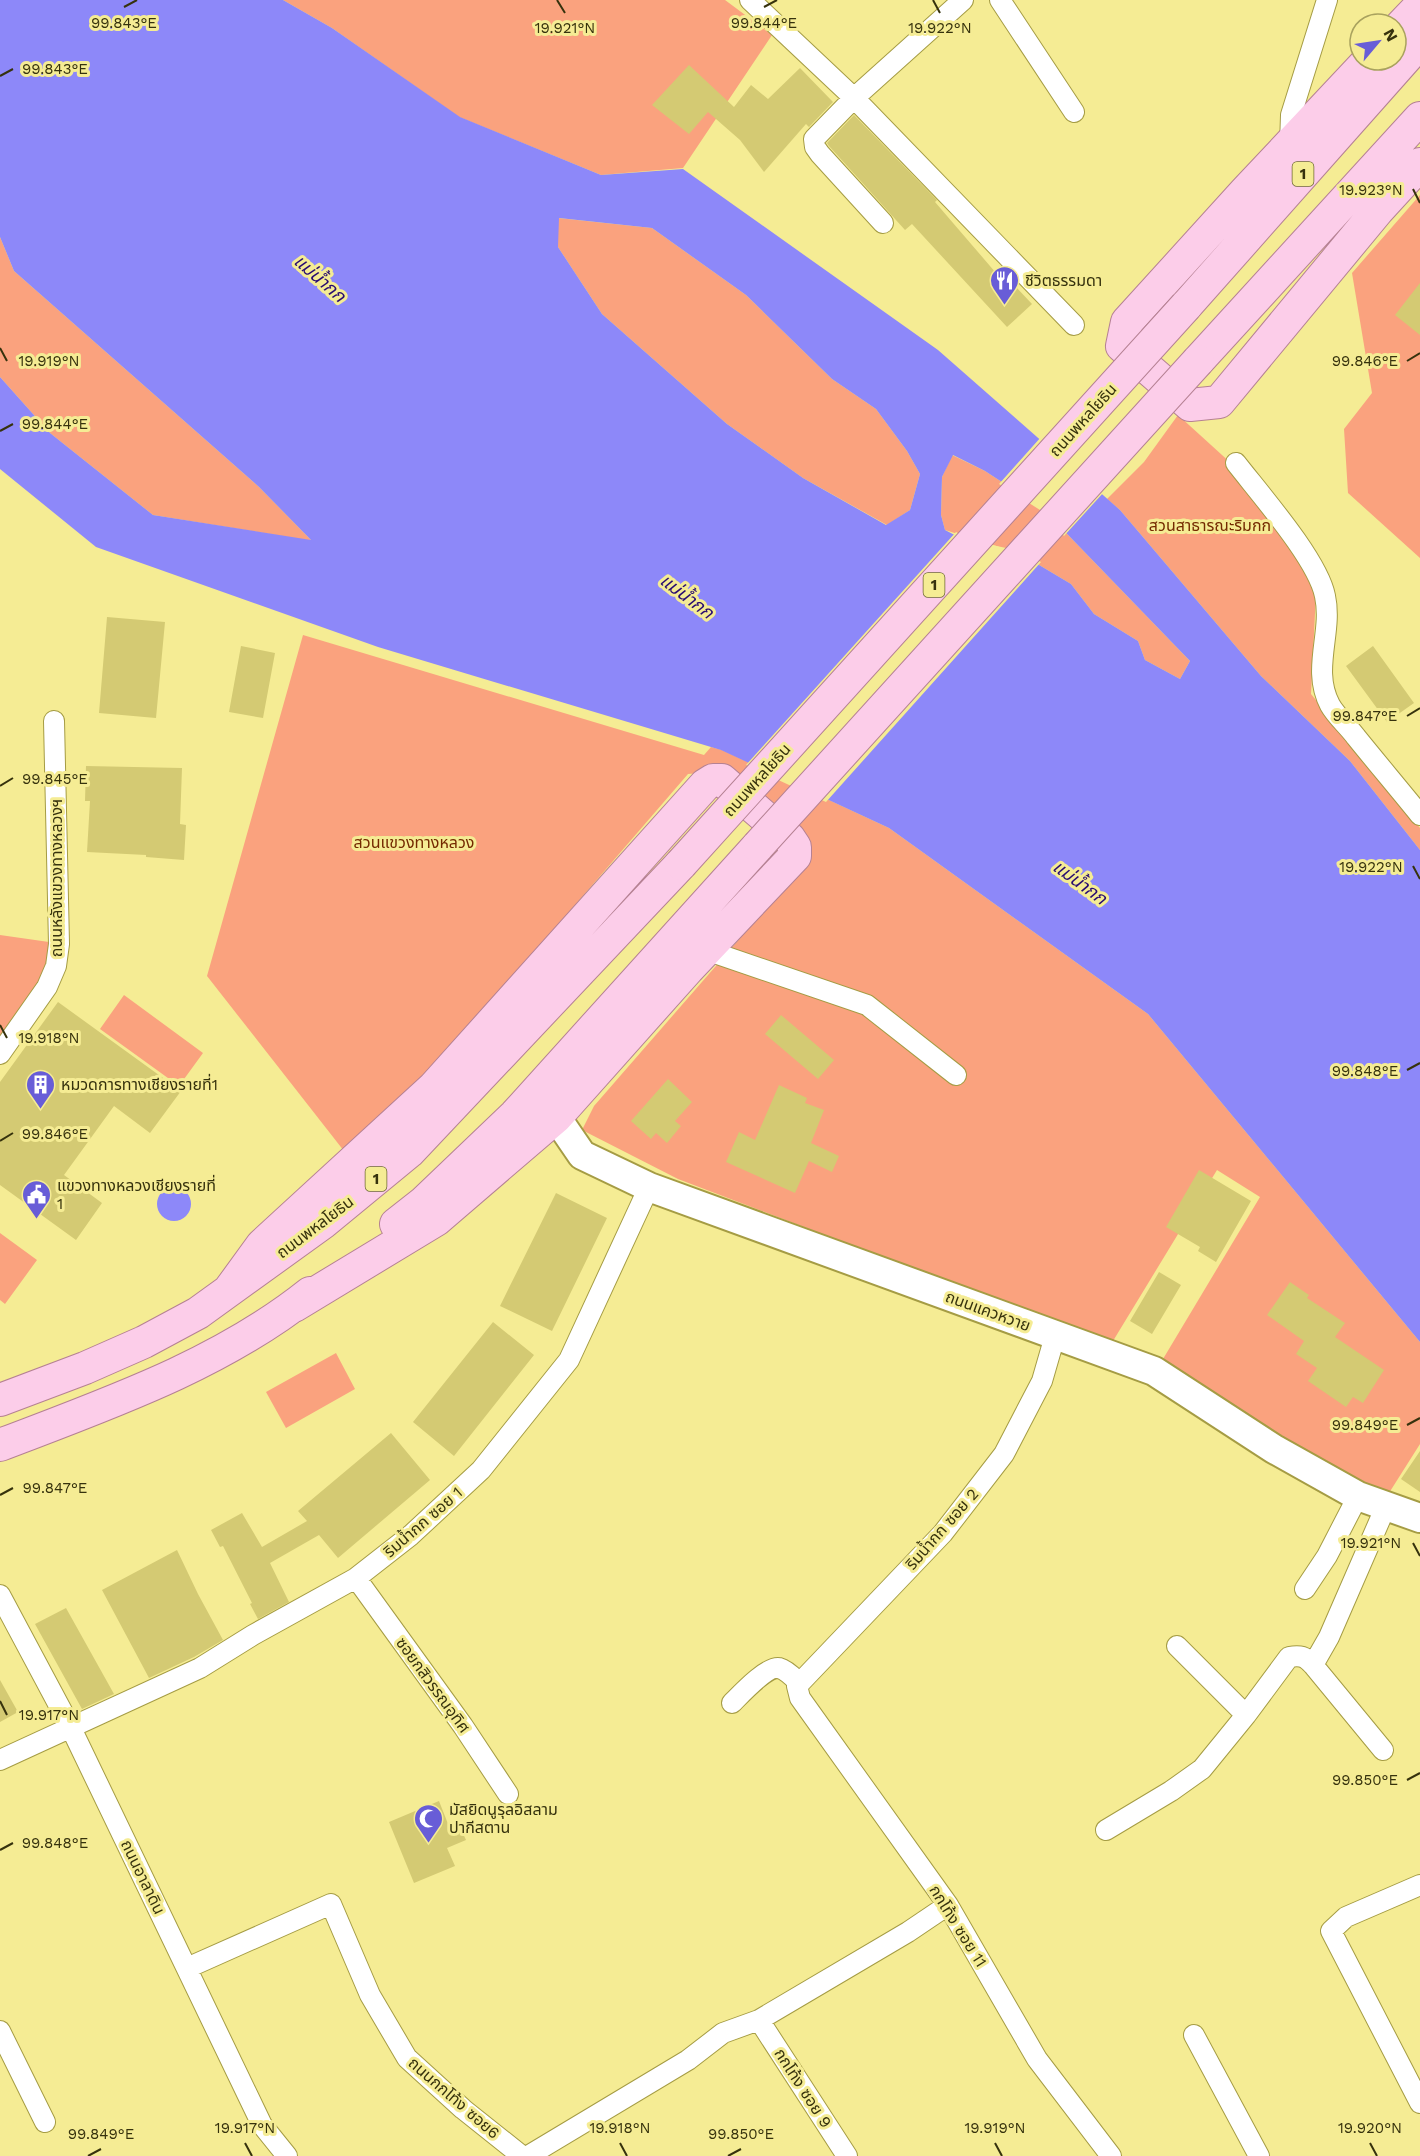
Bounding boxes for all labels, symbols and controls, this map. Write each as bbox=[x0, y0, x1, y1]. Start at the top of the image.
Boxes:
north arrow bbox=[1348, 12, 1408, 72]
text: 99.843°E bbox=[91, 14, 157, 32]
text: 99.844°E bbox=[731, 14, 797, 32]
text: 19.921°N bbox=[535, 19, 595, 37]
text: 19.922°N bbox=[908, 19, 972, 37]
text: N bbox=[1379, 25, 1402, 45]
text: 99.843°E bbox=[22, 60, 88, 78]
road number: 1 bbox=[1292, 162, 1314, 186]
text: 19.923°N bbox=[1339, 181, 1403, 199]
water label: แม่น้ำกก bbox=[290, 248, 352, 307]
restaurant icon: ชีวิตธรรมดา bbox=[988, 264, 1020, 306]
place label: ชีวิตธรรมดา bbox=[1025, 271, 1102, 290]
text: 19.919°N bbox=[18, 352, 80, 370]
text: 99.846°E bbox=[1332, 352, 1398, 370]
street label: ถนนพหลโยธิน bbox=[1045, 380, 1121, 460]
text: 99.844°E bbox=[22, 415, 88, 433]
park label: สวนสาธารณะริมกก bbox=[1149, 516, 1271, 535]
water label: แม่น้ำกก bbox=[656, 568, 720, 624]
road number: 1 bbox=[924, 573, 944, 597]
text: 99.847°E bbox=[1333, 707, 1397, 725]
street label: ถนนพหลโยธิน bbox=[719, 740, 795, 820]
text: 99.845°E bbox=[22, 770, 88, 788]
street label: ถนนหลังแขวงทางหลวงฯ bbox=[47, 799, 66, 957]
park label: สวนแขวงทางหลวง bbox=[354, 833, 474, 852]
water label: แม่น้ำกก bbox=[1049, 854, 1113, 909]
text: 19.922°N bbox=[1339, 858, 1403, 876]
text: 19.918°N bbox=[18, 1029, 80, 1047]
text: 99.848°E bbox=[1332, 1062, 1398, 1080]
building icon: หมวดการทางเชียงรายที่1 bbox=[24, 1068, 56, 1110]
place label: หมวดการทางเชียงรายที่1 bbox=[61, 1073, 218, 1094]
text: 99.846°E bbox=[22, 1125, 88, 1143]
road number: 1 bbox=[366, 1167, 386, 1191]
place label: แขวงทางหลวงเชียงรายที่ 1 bbox=[57, 1174, 216, 1213]
public building icon: แขวงทางหลวงเชียงรายที่ 1 bbox=[20, 1178, 52, 1220]
street label: ถนนพหลโยธิน bbox=[273, 1192, 357, 1262]
street label: ถนนแควหวาย bbox=[943, 1287, 1033, 1335]
text: 99.849°E bbox=[1332, 1416, 1398, 1434]
text: 99.847°E bbox=[23, 1479, 87, 1497]
street label: ริมน้ำกก ซอย 1 bbox=[378, 1481, 466, 1561]
street label: ริมน้ำกก ซอย 2 bbox=[900, 1483, 982, 1574]
text: 19.921°N bbox=[1341, 1534, 1401, 1552]
street label: ซอยกสิวรรณอุทิศ bbox=[392, 1634, 474, 1736]
text: 19.917°N bbox=[19, 1706, 79, 1724]
text: 99.850°E bbox=[1332, 1771, 1398, 1789]
place label: มัสยิดนูรุลอิสลาม ปากีสตาน bbox=[449, 1800, 558, 1837]
mosque icon: มัสยิดนูรุลอิสลาม ปากีสตาน bbox=[412, 1802, 444, 1844]
text: 99.848°E bbox=[22, 1834, 88, 1852]
street label: ถนนอาลาดิน bbox=[117, 1837, 169, 1917]
street label: กกโท้ง ซอย 11 bbox=[925, 1881, 991, 1971]
street label: กกโท้ง ซอย 9 bbox=[770, 2045, 836, 2131]
street label: ถนนกกโท้ง ซอย6 bbox=[405, 2053, 503, 2143]
text: 19.917°N bbox=[215, 2119, 275, 2137]
text: 19.918°N bbox=[589, 2119, 651, 2137]
text: 19.919°N bbox=[964, 2119, 1026, 2137]
text: 19.920°N bbox=[1338, 2119, 1402, 2137]
text: 99.849°E bbox=[68, 2125, 134, 2143]
text: 99.850°E bbox=[708, 2125, 774, 2143]

